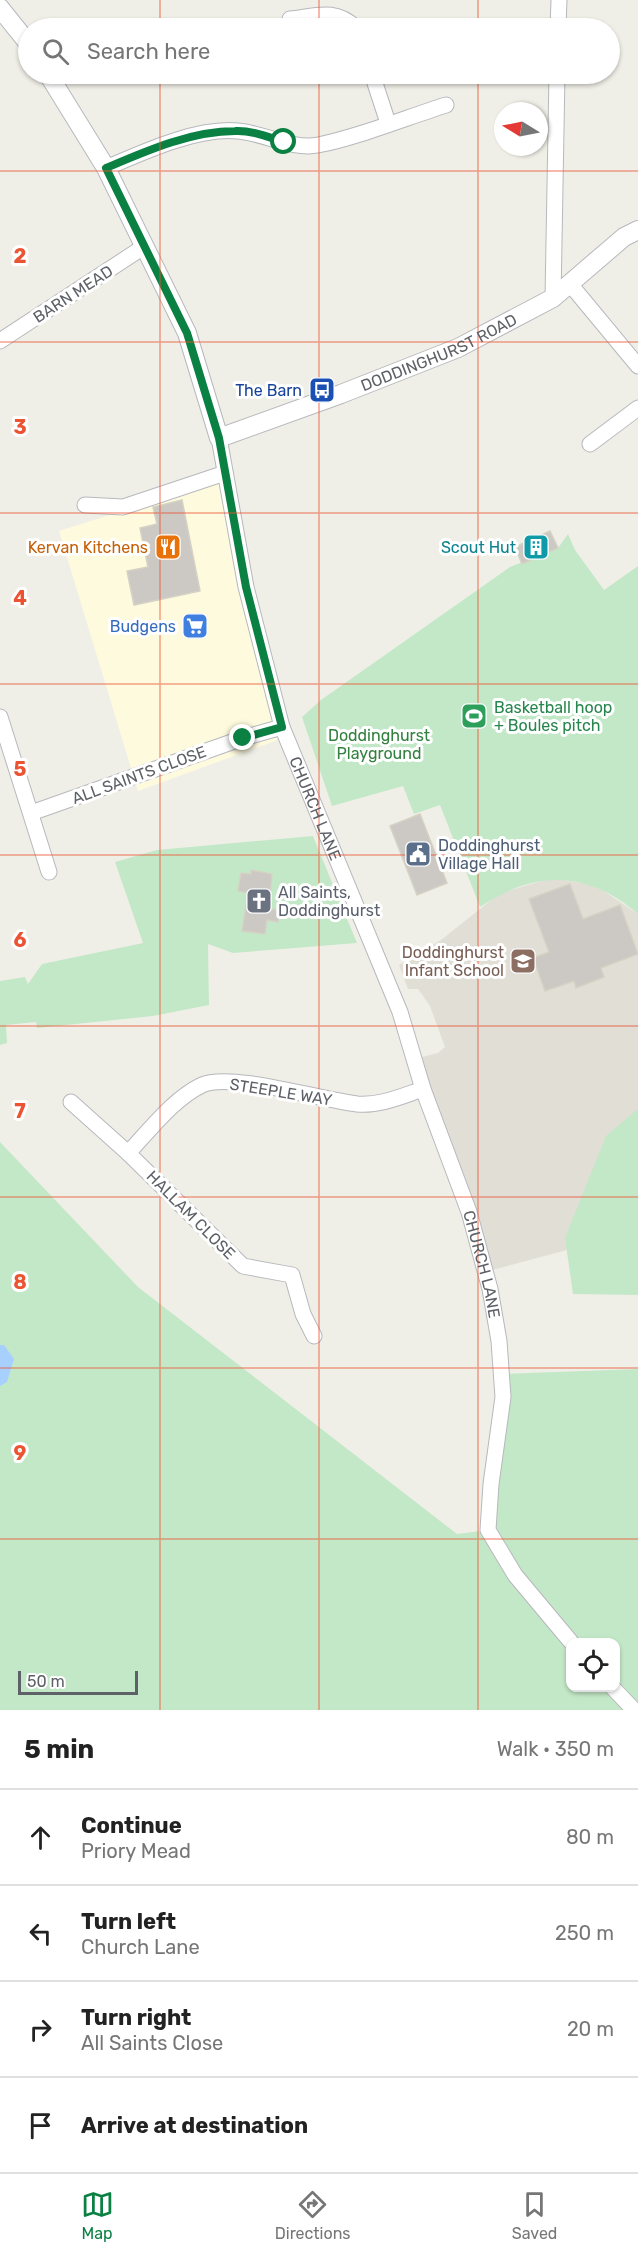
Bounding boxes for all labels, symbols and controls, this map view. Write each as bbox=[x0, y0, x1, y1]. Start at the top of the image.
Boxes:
search box bbox=[18, 18, 620, 84]
icon: search bbox=[39, 35, 72, 68]
text: Search here bbox=[87, 38, 210, 65]
north arrow bbox=[494, 102, 548, 156]
route start bbox=[270, 128, 296, 154]
text: 2 bbox=[14, 244, 27, 268]
street label: BARN MEAD bbox=[30, 261, 116, 327]
street label: DODDINGHURST ROAD bbox=[358, 309, 520, 395]
bus stop icon: The Barn bbox=[307, 375, 337, 405]
place label: The Barn bbox=[235, 381, 302, 400]
text: 3 bbox=[13, 415, 27, 439]
restaurant icon: Kervan Kitchens bbox=[153, 532, 183, 562]
building icon: Scout Hut bbox=[521, 532, 551, 562]
place label: Kervan Kitchens bbox=[28, 538, 148, 557]
place label: Scout Hut bbox=[441, 538, 516, 557]
text: 4 bbox=[13, 586, 27, 610]
supermarket icon: Budgens bbox=[180, 611, 210, 641]
place label: Budgens bbox=[110, 617, 176, 636]
place label: Basketball hoop + Boules pitch bbox=[494, 698, 612, 735]
sports icon: Basketball hoop + Boules pitch bbox=[459, 701, 489, 731]
route end bbox=[229, 724, 255, 750]
park label: Doddinghurst Playground bbox=[328, 726, 430, 763]
street label: ALL SAINTS CLOSE bbox=[69, 742, 209, 808]
street label: CHURCH LANE bbox=[286, 754, 346, 863]
text: 5 bbox=[14, 757, 27, 781]
place label: Doddinghurst Village Hall bbox=[438, 836, 540, 873]
public building icon: Doddinghurst Village Hall bbox=[403, 839, 433, 869]
place label: All Saints, Doddinghurst bbox=[278, 883, 380, 920]
church icon: All Saints, Doddinghurst bbox=[244, 886, 274, 916]
text: 6 bbox=[13, 928, 27, 952]
place label: Doddinghurst Infant School bbox=[402, 943, 504, 980]
school or university icon: Doddinghurst Infant School bbox=[508, 946, 538, 976]
street label: STEEPLE WAY bbox=[228, 1075, 334, 1109]
text: 7 bbox=[14, 1099, 26, 1123]
street label: HALLAM CLOSE bbox=[143, 1167, 239, 1263]
street label: CHURCH LANE bbox=[459, 1208, 504, 1319]
text: 8 bbox=[13, 1270, 27, 1294]
text: 9 bbox=[14, 1441, 27, 1465]
map controls bbox=[566, 1638, 620, 1692]
button: locate bbox=[566, 1638, 620, 1692]
scale bar bbox=[18, 1668, 138, 1696]
text: 50 m bbox=[27, 1672, 65, 1691]
text: 5 min bbox=[24, 1734, 94, 1765]
text: Walk · 350 m bbox=[497, 1737, 614, 1761]
text: Continue bbox=[81, 1812, 182, 1839]
icon: ahead bbox=[24, 1821, 57, 1854]
text: 80 m bbox=[566, 1825, 614, 1849]
text: Priory Mead bbox=[81, 1839, 191, 1863]
text: Turn left bbox=[81, 1908, 176, 1935]
icon: left bbox=[24, 1917, 57, 1950]
text: 250 m bbox=[555, 1921, 614, 1945]
text: Church Lane bbox=[81, 1935, 200, 1959]
text: Turn right bbox=[81, 2004, 191, 2031]
icon: right bbox=[24, 2013, 57, 2046]
text: 20 m bbox=[567, 2017, 614, 2041]
text: All Saints Close bbox=[81, 2031, 223, 2055]
icon: arrive bbox=[24, 2109, 57, 2142]
text: Arrive at destination bbox=[81, 2112, 308, 2139]
tab: Map bbox=[81, 2188, 114, 2243]
tab: Directions bbox=[275, 2188, 351, 2243]
tab: Saved bbox=[512, 2188, 557, 2243]

